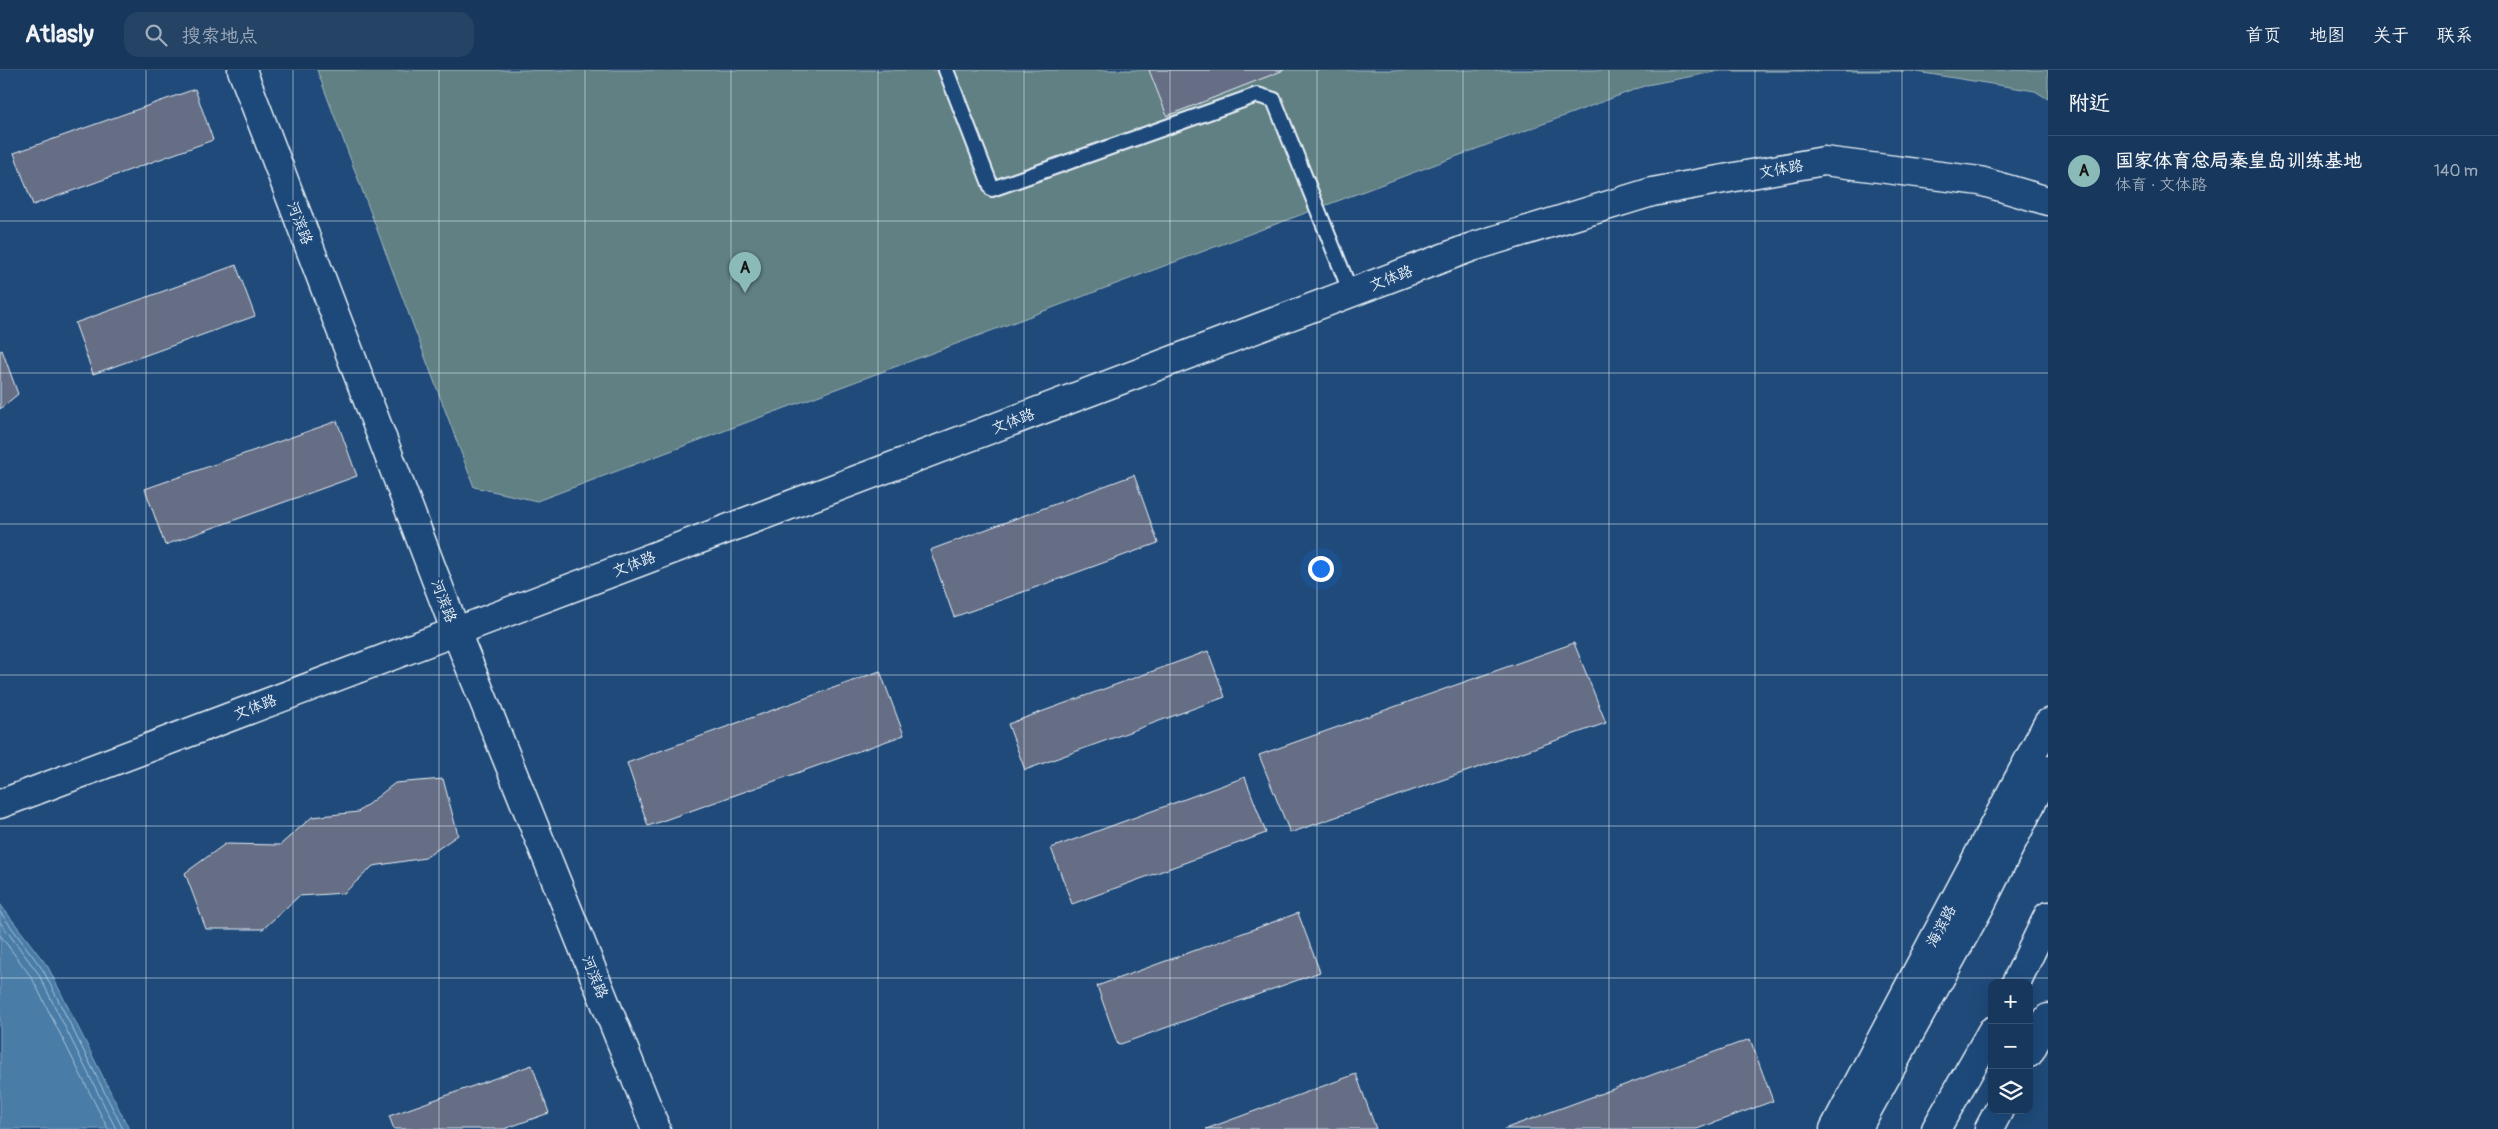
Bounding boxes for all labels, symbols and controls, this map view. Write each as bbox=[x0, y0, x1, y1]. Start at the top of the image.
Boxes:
search box bbox=[124, 12, 474, 57]
text: Atlasly bbox=[25, 20, 94, 49]
icon: search bbox=[142, 21, 170, 49]
text: 搜索地点 bbox=[182, 24, 258, 48]
text: 首页 bbox=[2245, 24, 2281, 47]
text: 地图 bbox=[2309, 24, 2345, 47]
text: 关于 bbox=[2373, 24, 2409, 47]
text: 联系 bbox=[2437, 24, 2473, 47]
text: 附近 bbox=[2068, 90, 2110, 117]
text: 国家体育总局秦皇岛训练基地 bbox=[2115, 149, 2362, 173]
street label: 文体路 bbox=[1757, 156, 1805, 183]
text: A bbox=[2079, 161, 2089, 181]
text: 140 m bbox=[2434, 161, 2478, 181]
text: 体育 · 文体路 bbox=[2115, 175, 2207, 195]
street label: 河滨路 bbox=[283, 199, 316, 248]
pin: A bbox=[729, 252, 761, 293]
street label: 文体路 bbox=[1367, 262, 1416, 295]
street label: 文体路 bbox=[989, 405, 1038, 438]
street label: 文体路 bbox=[610, 548, 659, 581]
your location bbox=[1308, 556, 1334, 582]
street label: 河滨路 bbox=[427, 577, 460, 626]
street label: 文体路 bbox=[231, 691, 280, 724]
street label: 海滨路 bbox=[1922, 902, 1960, 951]
street label: 河滨路 bbox=[577, 953, 612, 1002]
map controls bbox=[1988, 979, 2033, 1114]
button: + bbox=[1988, 979, 2033, 1024]
button: − bbox=[1988, 1024, 2033, 1069]
button: layers bbox=[1988, 1069, 2033, 1114]

